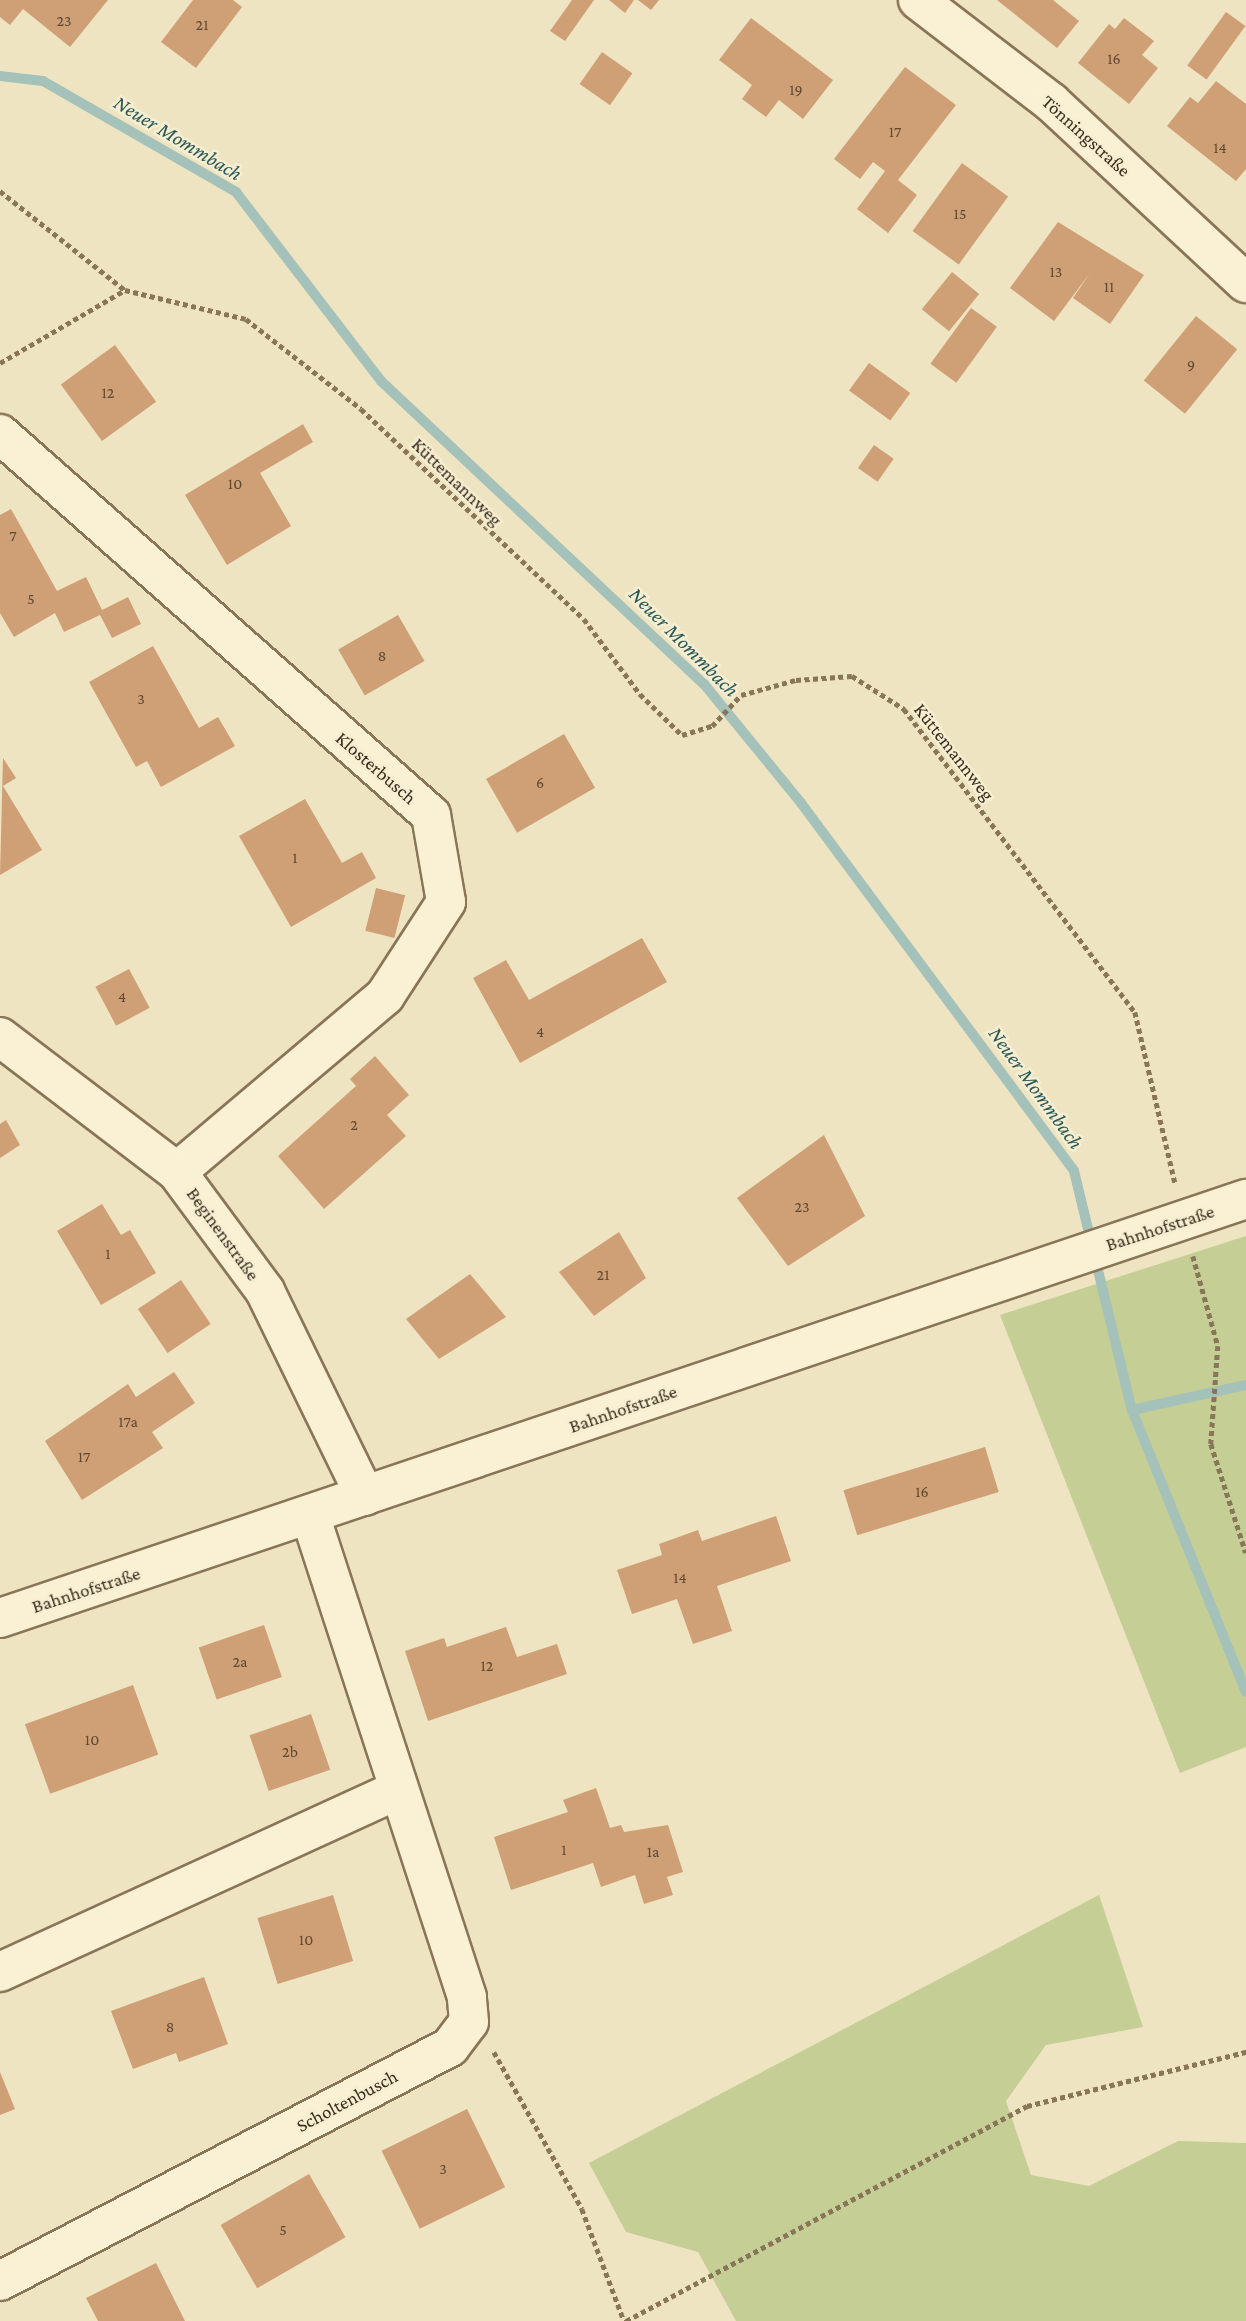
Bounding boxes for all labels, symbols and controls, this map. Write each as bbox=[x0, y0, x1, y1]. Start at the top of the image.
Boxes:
house number: 23 bbox=[56, 11, 72, 31]
house number: 21 bbox=[196, 15, 208, 35]
house number: 16 bbox=[1107, 49, 1121, 69]
house number: 19 bbox=[789, 80, 803, 100]
water label: Neuer Mommbach bbox=[109, 90, 247, 186]
street label: Tönningstraße bbox=[1037, 90, 1135, 182]
house number: 17 bbox=[889, 122, 901, 142]
house number: 14 bbox=[1213, 138, 1227, 158]
house number: 15 bbox=[954, 204, 966, 224]
house number: 13 bbox=[1050, 262, 1062, 282]
house number: 11 bbox=[1104, 277, 1114, 297]
house number: 9 bbox=[1187, 355, 1195, 375]
house number: 12 bbox=[102, 383, 114, 403]
street label: Küttemannweg bbox=[407, 433, 507, 531]
house number: 10 bbox=[228, 474, 242, 494]
house number: 7 bbox=[9, 526, 17, 546]
water label: Neuer Mommbach bbox=[624, 582, 744, 702]
house number: 5 bbox=[27, 589, 35, 609]
house number: 8 bbox=[378, 646, 386, 666]
house number: 3 bbox=[137, 689, 145, 709]
street label: Küttemannweg bbox=[909, 699, 999, 805]
street label: Klosterbusch bbox=[331, 727, 421, 809]
house number: 6 bbox=[536, 773, 544, 793]
house number: 1 bbox=[292, 848, 298, 868]
house number: 4 bbox=[118, 987, 126, 1007]
house number: 4 bbox=[536, 1022, 544, 1042]
water label: Neuer Mommbach bbox=[983, 1022, 1089, 1154]
house number: 2 bbox=[350, 1115, 358, 1135]
street label: Beginenstraße bbox=[182, 1183, 264, 1285]
house number: 23 bbox=[794, 1197, 810, 1217]
street label: Bahnhofstraße bbox=[1103, 1200, 1217, 1256]
house number: 1 bbox=[105, 1244, 111, 1264]
house number: 21 bbox=[597, 1265, 609, 1285]
street label: Bahnhofstraße bbox=[566, 1380, 680, 1438]
house number: 17a bbox=[118, 1412, 138, 1432]
house number: 17 bbox=[78, 1447, 90, 1467]
house number: 16 bbox=[915, 1482, 929, 1502]
street label: Bahnhofstraße bbox=[29, 1562, 143, 1618]
house number: 14 bbox=[673, 1568, 687, 1588]
house number: 2a bbox=[232, 1652, 248, 1672]
house number: 12 bbox=[481, 1656, 493, 1676]
house number: 10 bbox=[85, 1730, 99, 1750]
house number: 2b bbox=[282, 1742, 298, 1762]
house number: 1 bbox=[561, 1840, 567, 1860]
house number: 1a bbox=[647, 1842, 659, 1862]
house number: 10 bbox=[299, 1930, 313, 1950]
house number: 8 bbox=[166, 2017, 174, 2037]
street label: Scholtenbusch bbox=[293, 2065, 401, 2137]
house number: 3 bbox=[439, 2159, 447, 2179]
house number: 5 bbox=[279, 2220, 287, 2240]

